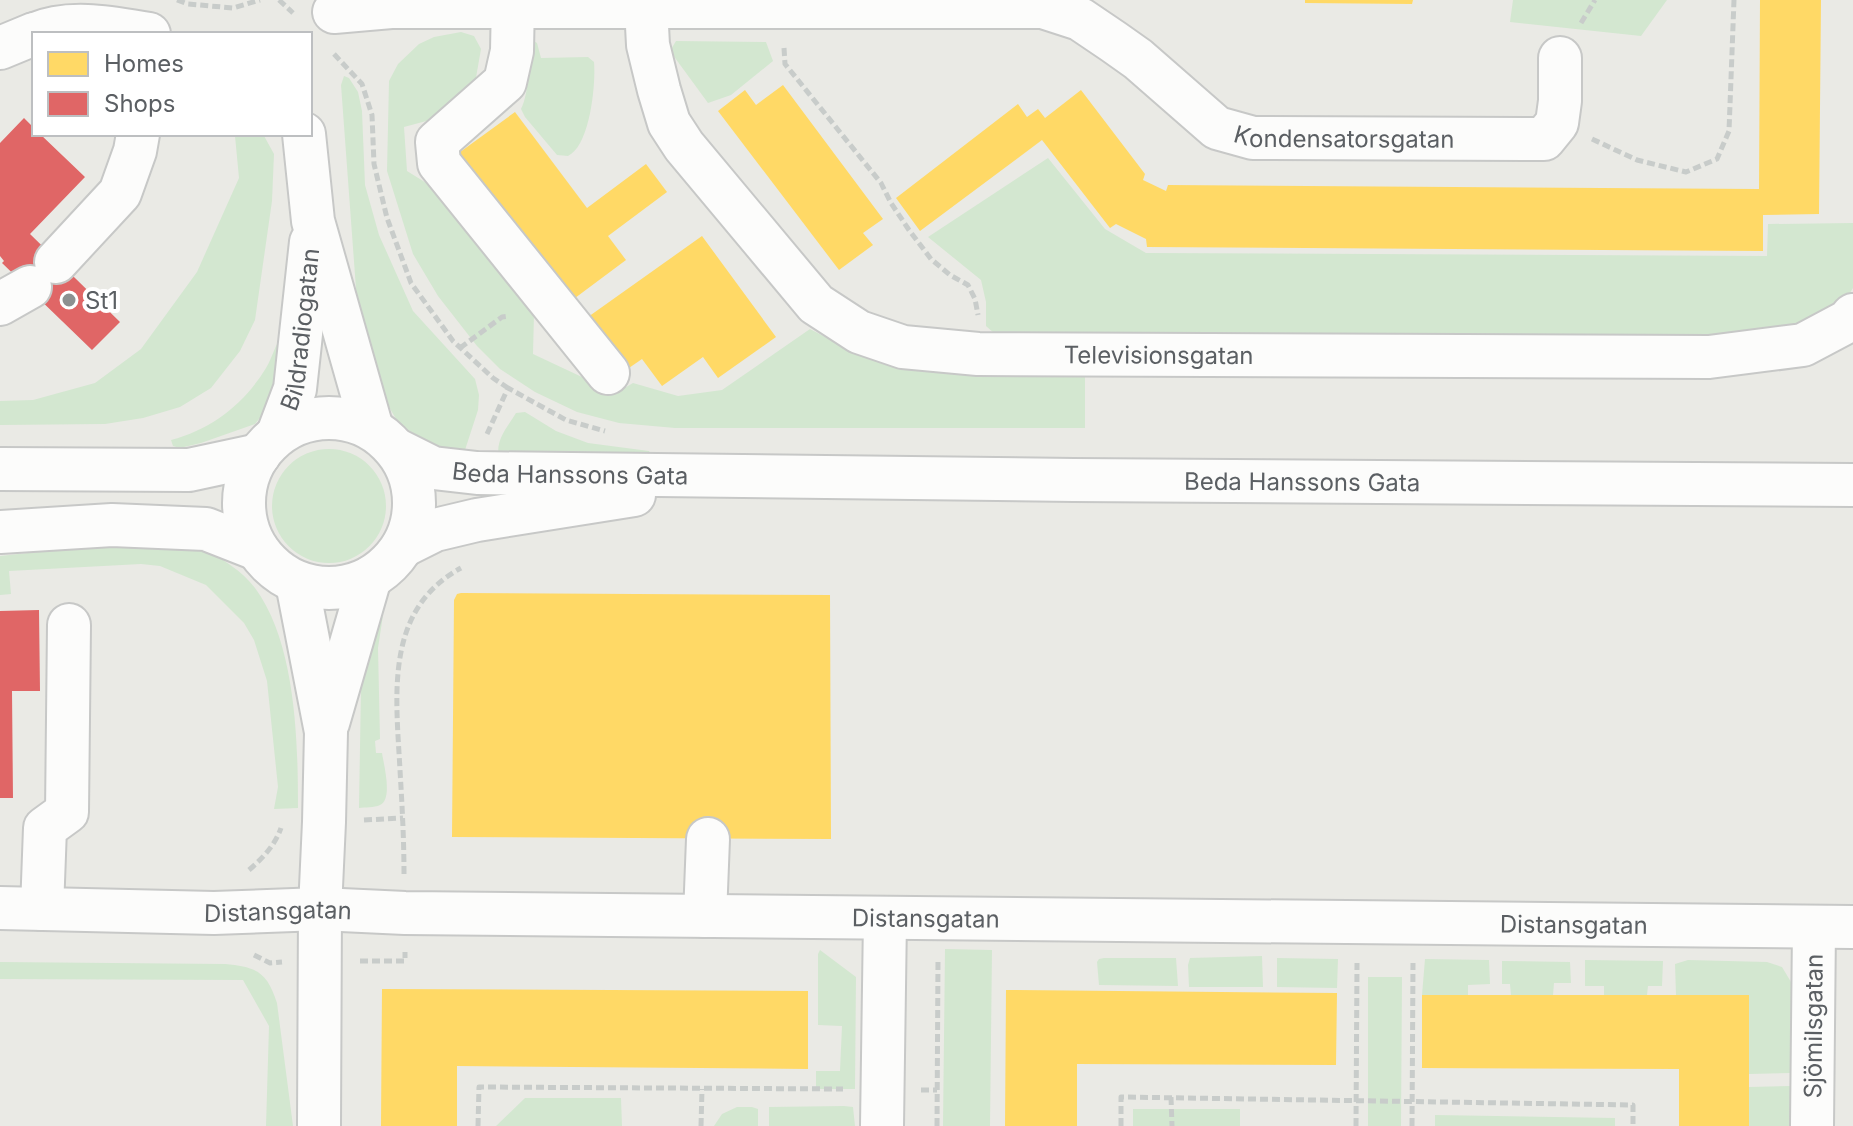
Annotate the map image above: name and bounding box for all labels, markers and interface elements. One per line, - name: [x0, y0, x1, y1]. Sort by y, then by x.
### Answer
- legend: [32, 32, 312, 136]
- text: Homes: [104, 49, 184, 78]
- text: Shops: [104, 89, 175, 118]
- street label: Kondensatorsgatan: [1231, 119, 1454, 153]
- street label: Bildradiogatan: [274, 247, 325, 414]
- place label: St1: [85, 286, 118, 315]
- marker: St1: [60, 291, 78, 309]
- street label: Televisionsgatan: [1064, 340, 1254, 370]
- street label: Beda Hanssons Gata: [451, 456, 689, 490]
- street label: Beda Hanssons Gata: [1184, 466, 1420, 497]
- street label: Distansgatan: [204, 894, 352, 928]
- street label: Distansgatan: [852, 903, 1000, 933]
- street label: Distansgatan: [1500, 909, 1648, 940]
- street label: Sjömilsgatan: [1798, 953, 1828, 1099]

